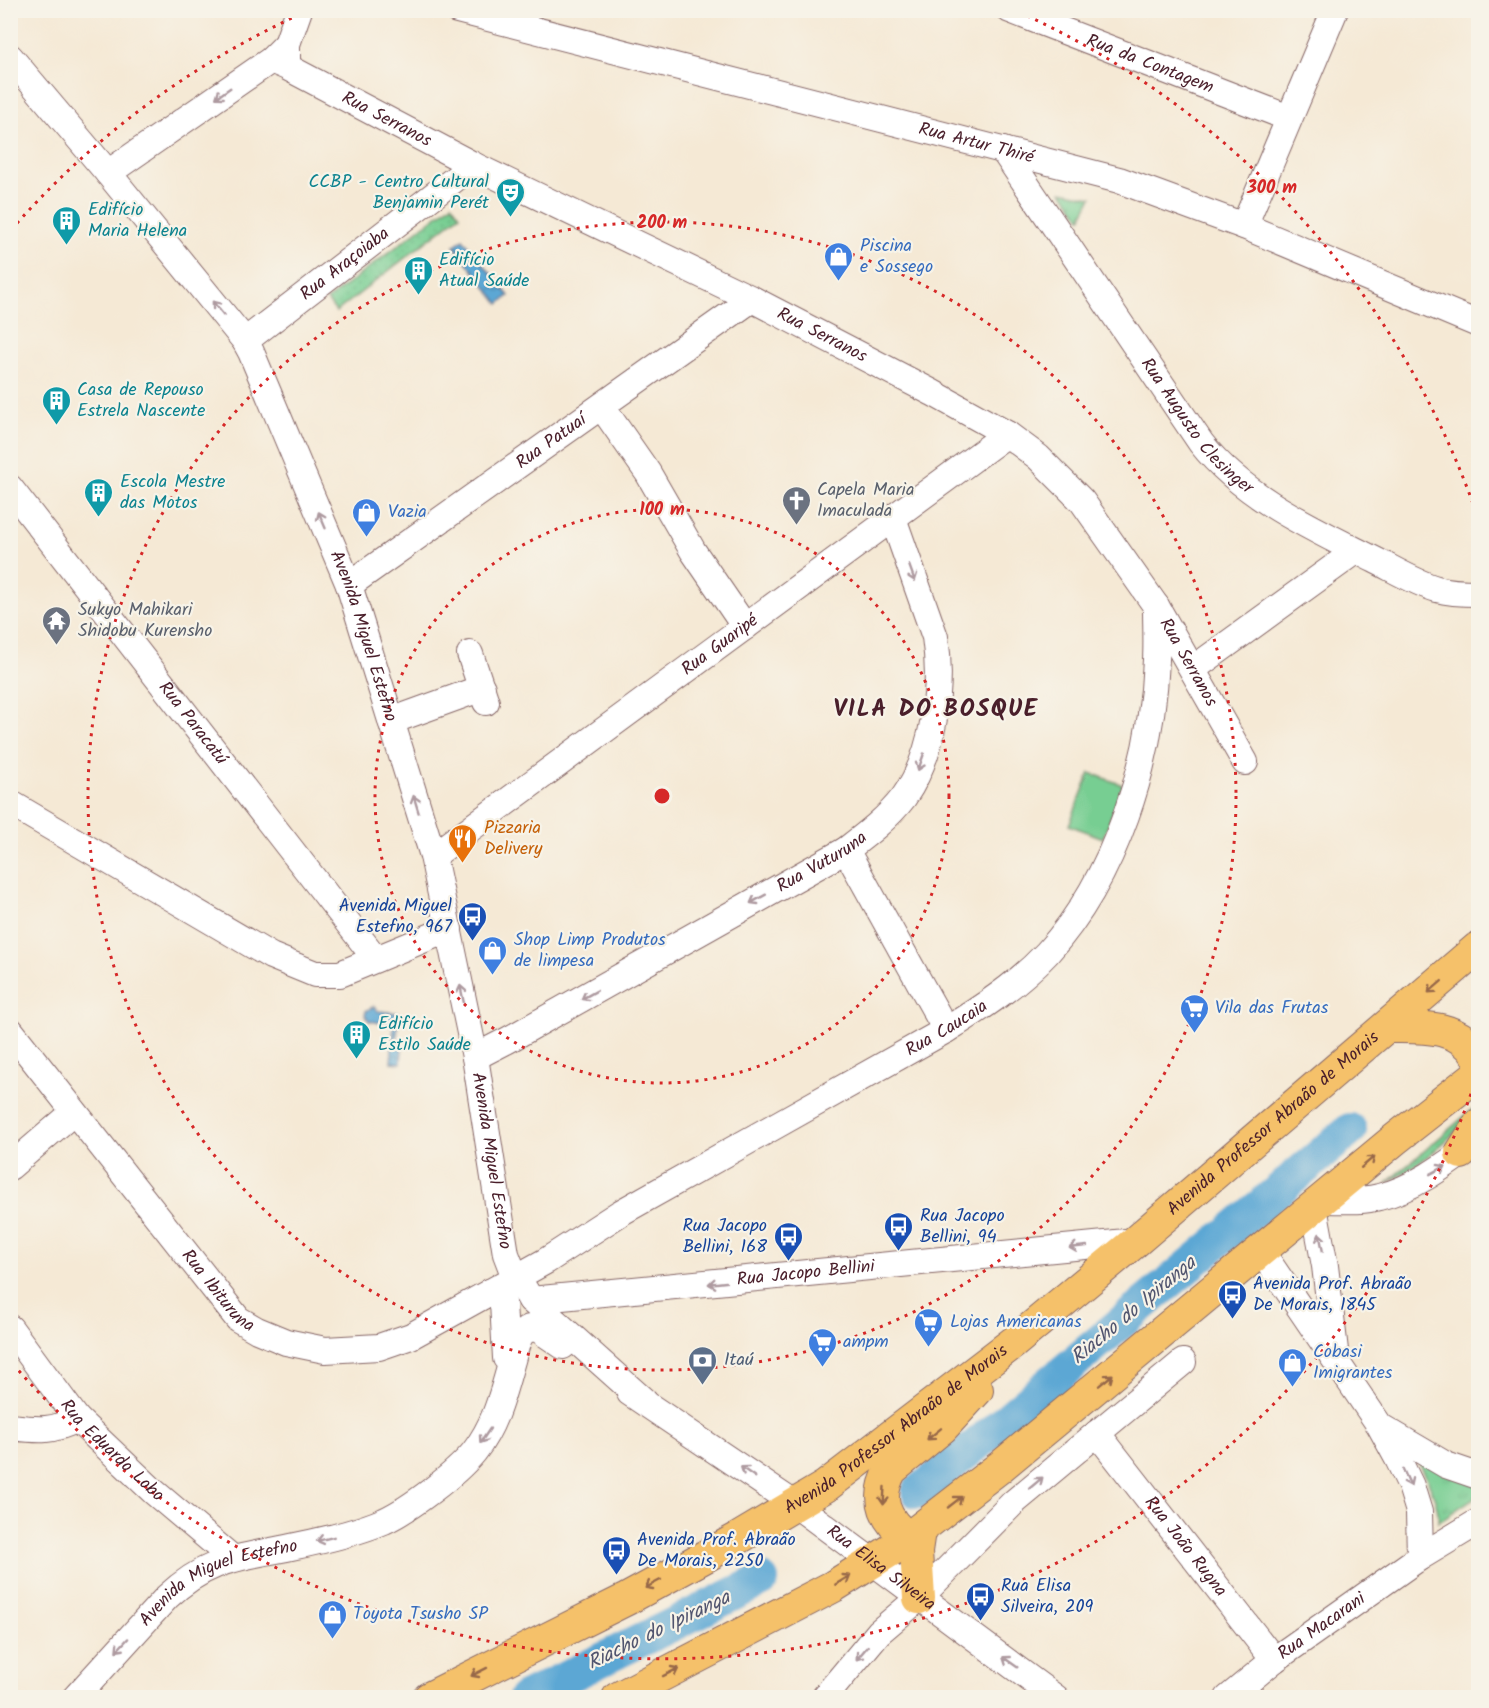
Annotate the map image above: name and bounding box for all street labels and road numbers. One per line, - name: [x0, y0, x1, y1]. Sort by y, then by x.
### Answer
- street label: Rua da Contagem: [1082, 26, 1218, 102]
- street label: Rua Serranos: [336, 84, 437, 155]
- street label: Rua Artur Thiré: [915, 115, 1038, 172]
- street label: Rua Araçoiaba: [293, 220, 396, 308]
- street label: Rua Serranos: [772, 300, 873, 371]
- street label: Rua Augusto Clesinger: [1133, 352, 1260, 503]
- street label: Rua Patuaí: [510, 405, 595, 477]
- street label: Avenida Miguel Estefno: [322, 546, 405, 725]
- street label: Rua Guaripé: [675, 606, 765, 683]
- street label: Rua Serranos: [1151, 613, 1225, 713]
- street label: Rua Paracatú: [151, 675, 235, 772]
- street label: Rua Vuturuna: [771, 824, 874, 901]
- street label: Rua Caucaia: [900, 992, 994, 1065]
- street label: Avenida Professor Abraão de Morais: [1160, 1024, 1386, 1223]
- street label: Avenida Miguel Estefno: [463, 1070, 520, 1251]
- street label: Rua Ibituruna: [174, 1243, 260, 1340]
- street label: Rua Jacopo Bellini: [735, 1252, 877, 1294]
- street label: Avenida Professor Abraão de Morais: [779, 1337, 1015, 1522]
- street label: Rua Eduardo Lobo: [52, 1393, 171, 1509]
- street label: Rua João Rugna: [1137, 1490, 1234, 1603]
- street label: Rua Elisa Silveira: [820, 1518, 942, 1618]
- street label: Avenida Miguel Estefno: [132, 1532, 300, 1633]
- street label: Rua Macarani: [1272, 1585, 1372, 1668]

